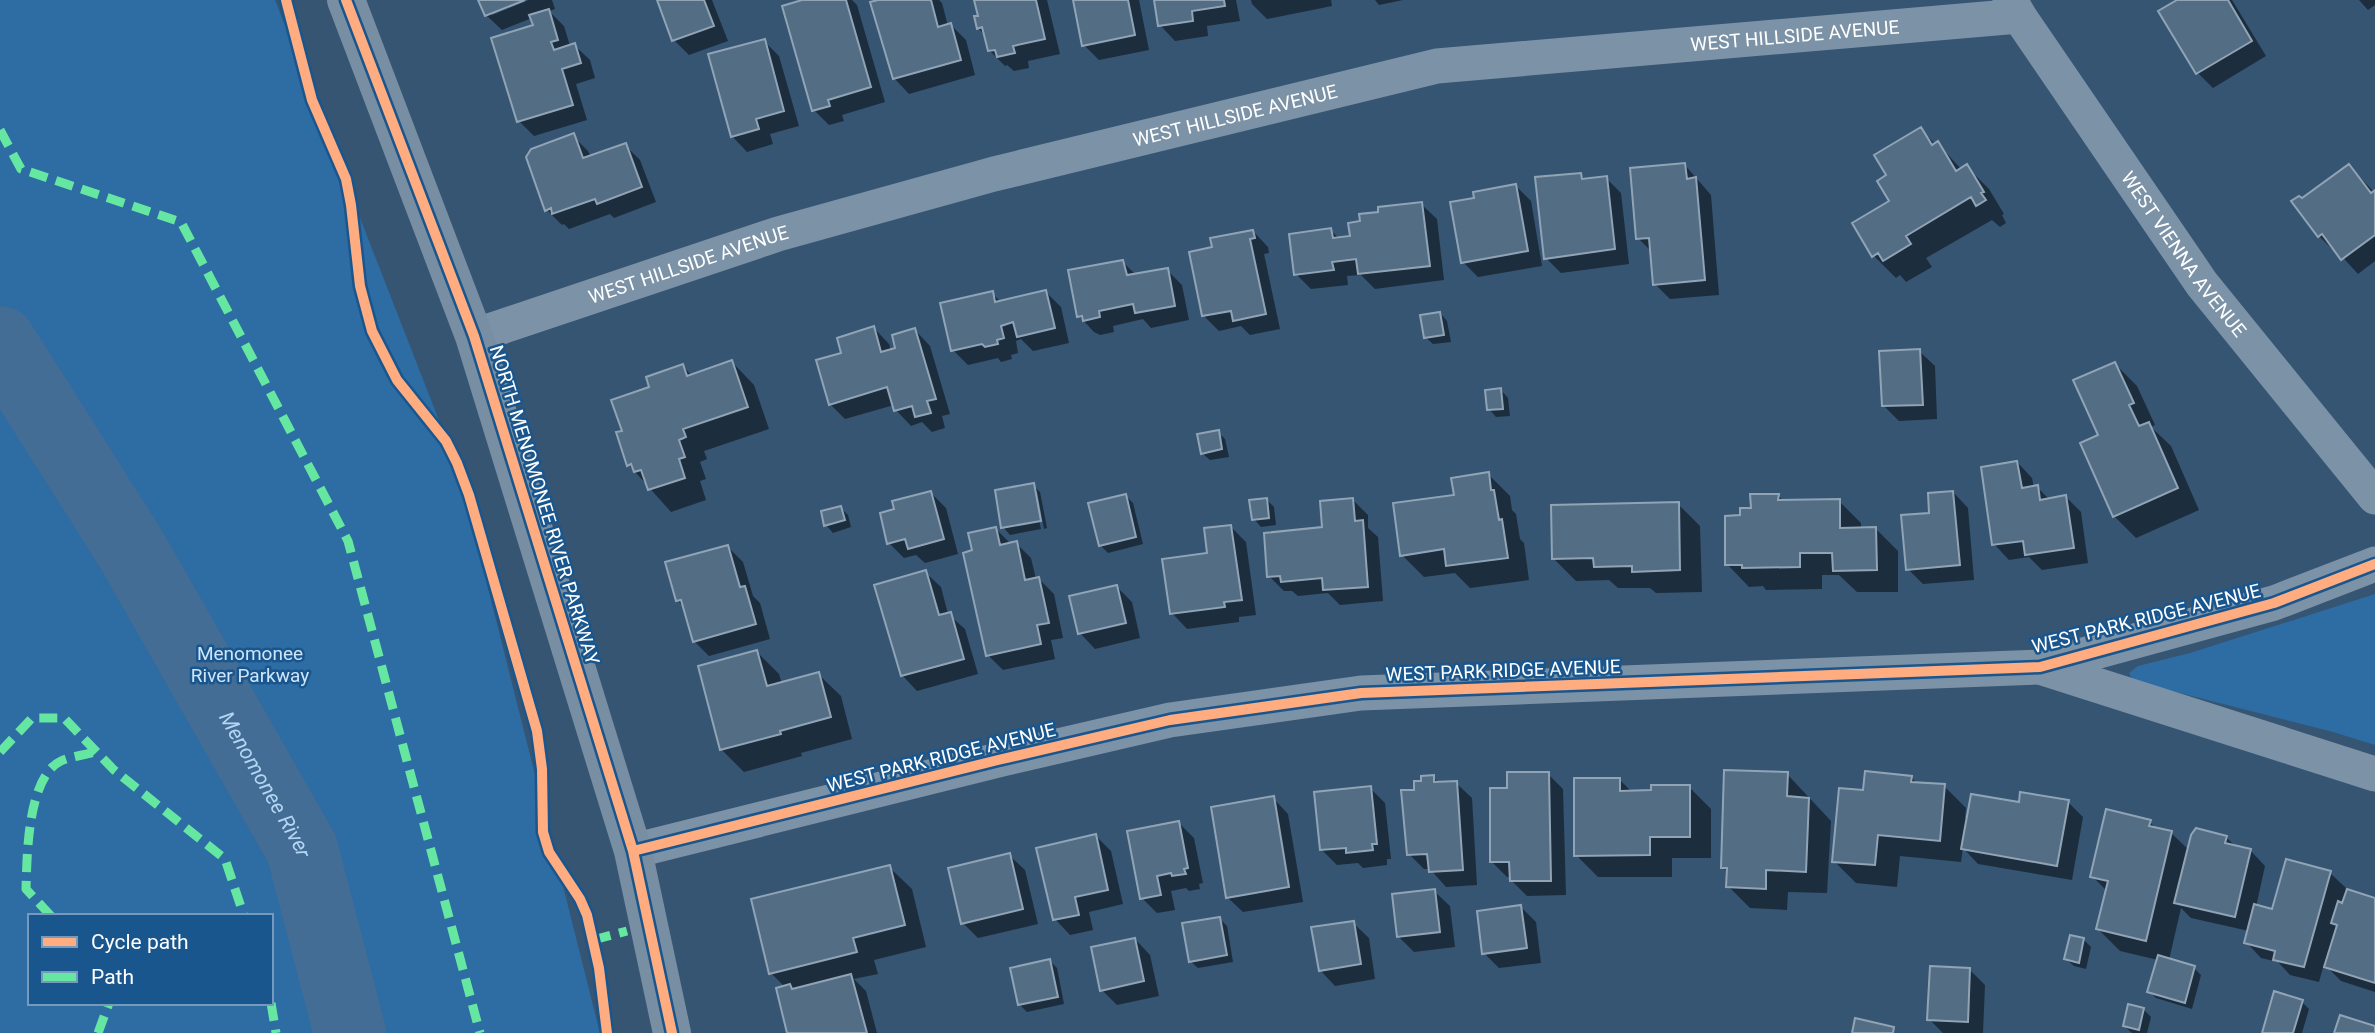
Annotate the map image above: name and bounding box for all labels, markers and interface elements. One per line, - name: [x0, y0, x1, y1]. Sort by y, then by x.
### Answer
- street label: WEST HILLSIDE AVENUE: [1690, 15, 1900, 56]
- street label: WEST HILLSIDE AVENUE: [1131, 80, 1340, 152]
- street label: WEST VIENNA AVENUE: [2116, 167, 2251, 342]
- street label: WEST HILLSIDE AVENUE: [585, 221, 791, 309]
- street label: NORTH MENOMONEE RIVER PARKWAY: [485, 343, 604, 668]
- street label: WEST PARK RIDGE AVENUE: [2029, 579, 2263, 658]
- park label: Menomonee River Parkway: [191, 642, 309, 687]
- street label: WEST PARK RIDGE AVENUE: [1385, 655, 1621, 686]
- water label: Menomonee River: [214, 707, 316, 861]
- street label: WEST PARK RIDGE AVENUE: [824, 718, 1058, 797]
- legend: [28, 914, 273, 1005]
- text: Cycle path: [91, 930, 189, 954]
- text: Path: [91, 965, 134, 989]

